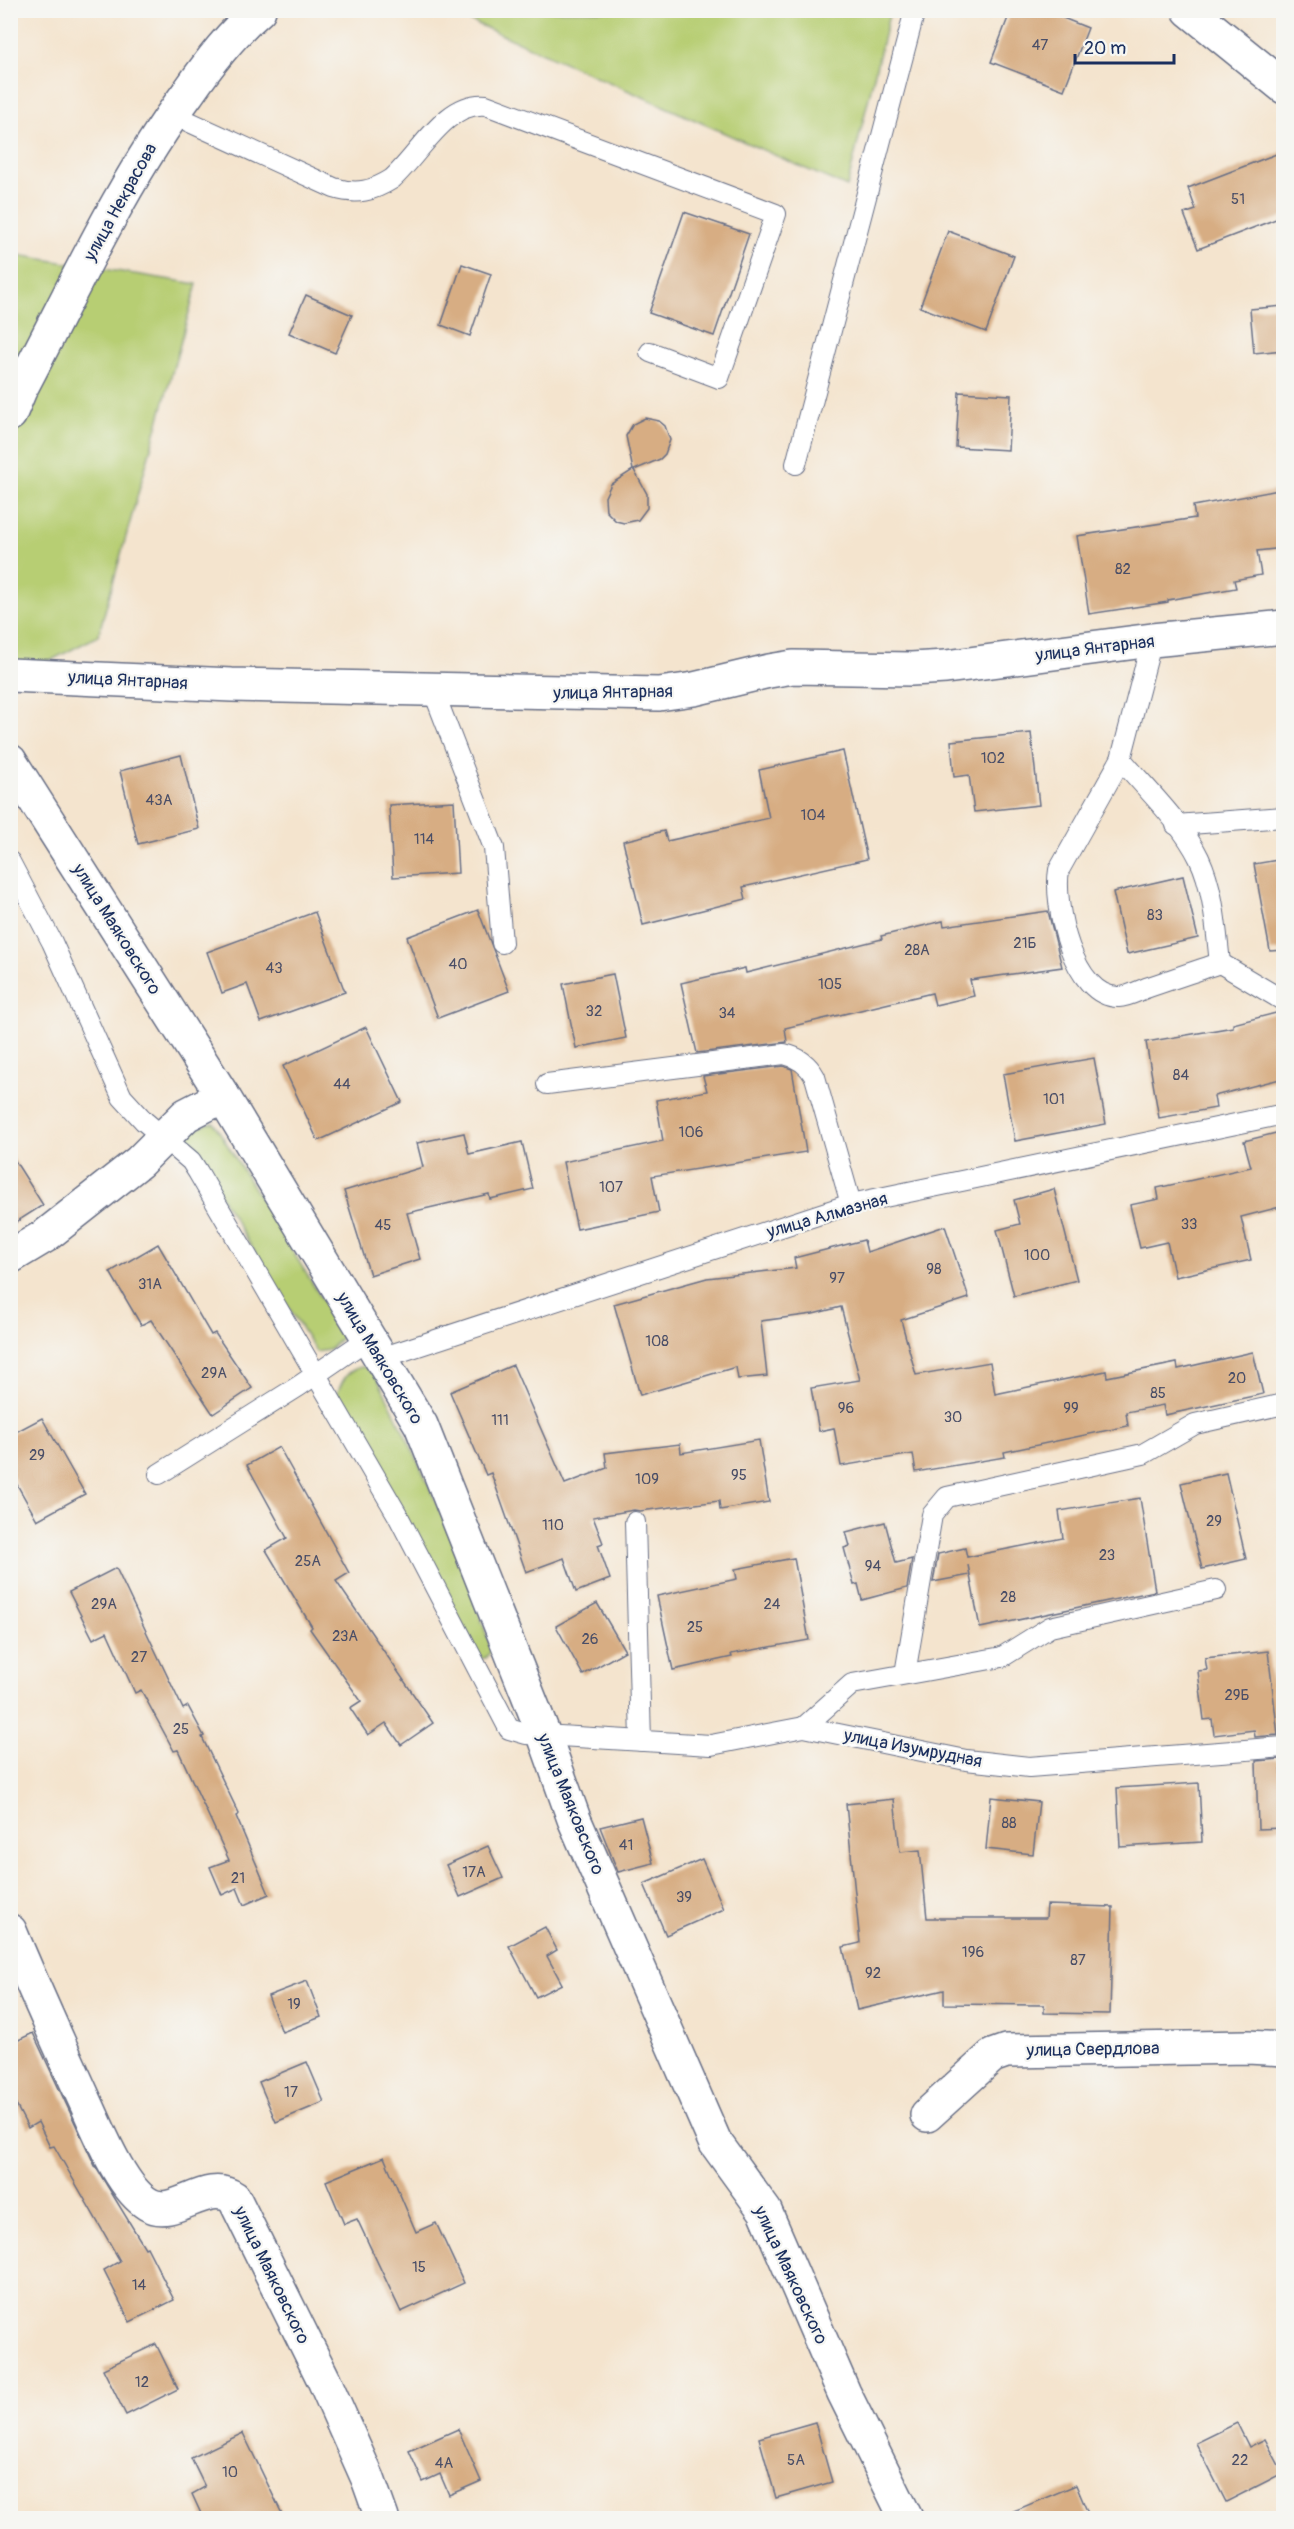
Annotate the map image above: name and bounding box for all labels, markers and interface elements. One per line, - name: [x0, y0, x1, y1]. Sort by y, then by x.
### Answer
- scale bar: [1075, 27, 1174, 65]
- house number: 47: [1032, 36, 1048, 55]
- text: 20 m: [1084, 37, 1126, 60]
- street label: улица Некрасова: [78, 139, 162, 266]
- house number: 51: [1231, 190, 1245, 209]
- house number: 82: [1115, 560, 1131, 579]
- street label: улица Янтарная: [1033, 630, 1156, 667]
- street label: улица Янтарная: [67, 666, 188, 695]
- street label: улица Янтарная: [552, 680, 673, 705]
- house number: 102: [981, 749, 1005, 768]
- house number: 43А: [146, 791, 173, 810]
- house number: 104: [801, 806, 826, 825]
- house number: 114: [414, 830, 435, 849]
- street label: улица Маяковского: [66, 859, 166, 999]
- house number: 83: [1147, 906, 1163, 925]
- house number: 21Б: [1013, 934, 1037, 953]
- house number: 28А: [904, 941, 930, 960]
- house number: 40: [449, 955, 467, 974]
- house number: 43: [265, 959, 283, 978]
- house number: 105: [818, 975, 842, 994]
- house number: 32: [586, 1002, 602, 1021]
- house number: 34: [718, 1004, 736, 1023]
- house number: 84: [1173, 1066, 1189, 1085]
- house number: 44: [333, 1075, 351, 1094]
- house number: 101: [1043, 1090, 1065, 1109]
- house number: 106: [679, 1123, 703, 1142]
- house number: 107: [599, 1178, 623, 1197]
- street label: улица Алмазная: [763, 1187, 890, 1244]
- house number: 33: [1181, 1215, 1197, 1234]
- house number: 45: [375, 1216, 391, 1235]
- house number: 100: [1024, 1246, 1050, 1265]
- house number: 98: [926, 1260, 942, 1279]
- house number: 97: [829, 1269, 845, 1288]
- house number: 31А: [138, 1275, 162, 1294]
- street label: улица Маяковского: [331, 1287, 428, 1429]
- house number: 108: [645, 1332, 669, 1351]
- house number: 29А: [201, 1364, 227, 1383]
- house number: 20: [1228, 1369, 1246, 1388]
- house number: 85: [1150, 1384, 1166, 1403]
- house number: 96: [838, 1399, 854, 1418]
- house number: 99: [1063, 1399, 1079, 1418]
- house number: 30: [944, 1408, 962, 1427]
- house number: 111: [491, 1411, 509, 1430]
- house number: 29: [29, 1446, 45, 1465]
- house number: 95: [731, 1466, 747, 1485]
- house number: 109: [635, 1470, 659, 1489]
- house number: 29: [1206, 1512, 1222, 1531]
- house number: 110: [542, 1516, 564, 1535]
- house number: 23: [1099, 1546, 1115, 1565]
- house number: 25А: [295, 1552, 321, 1571]
- house number: 94: [865, 1557, 882, 1576]
- house number: 28: [1000, 1588, 1016, 1607]
- house number: 29А: [91, 1595, 117, 1614]
- house number: 24: [763, 1595, 781, 1614]
- house number: 25: [687, 1618, 703, 1637]
- house number: 23А: [332, 1627, 358, 1646]
- house number: 26: [581, 1630, 599, 1649]
- house number: 27: [131, 1648, 147, 1667]
- house number: 29Б: [1224, 1686, 1250, 1705]
- house number: 25: [173, 1720, 189, 1739]
- street label: улица Изумрудная: [841, 1724, 984, 1773]
- street label: улица Маяковского: [531, 1729, 609, 1878]
- house number: 88: [1001, 1814, 1017, 1833]
- house number: 41: [619, 1836, 633, 1855]
- house number: 17А: [462, 1863, 486, 1882]
- house number: 21: [231, 1869, 245, 1888]
- house number: 39: [676, 1888, 692, 1907]
- house number: 196: [962, 1943, 984, 1962]
- house number: 87: [1070, 1951, 1086, 1970]
- house number: 92: [865, 1964, 881, 1983]
- house number: 19: [287, 1995, 301, 2014]
- street label: улица Свердлова: [1025, 2037, 1160, 2062]
- house number: 17: [284, 2083, 298, 2102]
- street label: улица Маяковского: [748, 2201, 833, 2348]
- street label: улица Маяковского: [228, 2202, 315, 2348]
- house number: 15: [412, 2258, 426, 2277]
- house number: 14: [132, 2276, 147, 2295]
- house number: 12: [135, 2373, 149, 2392]
- house number: 5А: [787, 2451, 805, 2470]
- house number: 22: [1232, 2451, 1248, 2470]
- house number: 4А: [435, 2454, 453, 2473]
- house number: 10: [222, 2463, 238, 2482]

